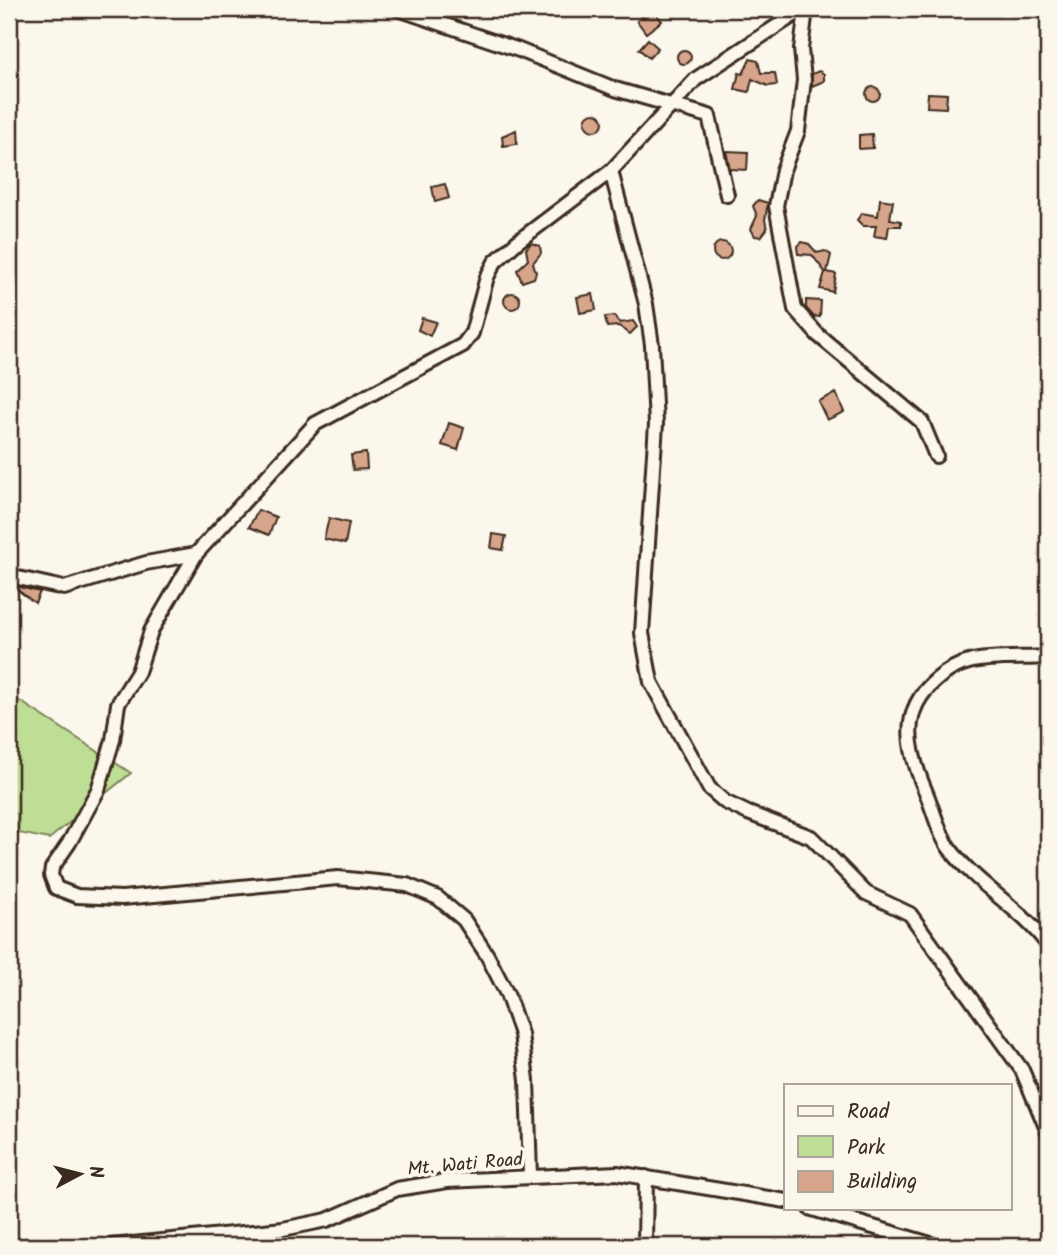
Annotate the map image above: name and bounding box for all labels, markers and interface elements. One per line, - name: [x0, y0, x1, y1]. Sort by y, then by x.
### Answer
- legend: [784, 1084, 1012, 1210]
- text: Road: [847, 1096, 890, 1129]
- text: Park: [847, 1132, 885, 1165]
- north arrow: [46, 1140, 116, 1210]
- street label: Mt. Wati Road: [406, 1145, 525, 1185]
- text: N: [79, 1164, 111, 1180]
- text: Building: [847, 1166, 917, 1199]

